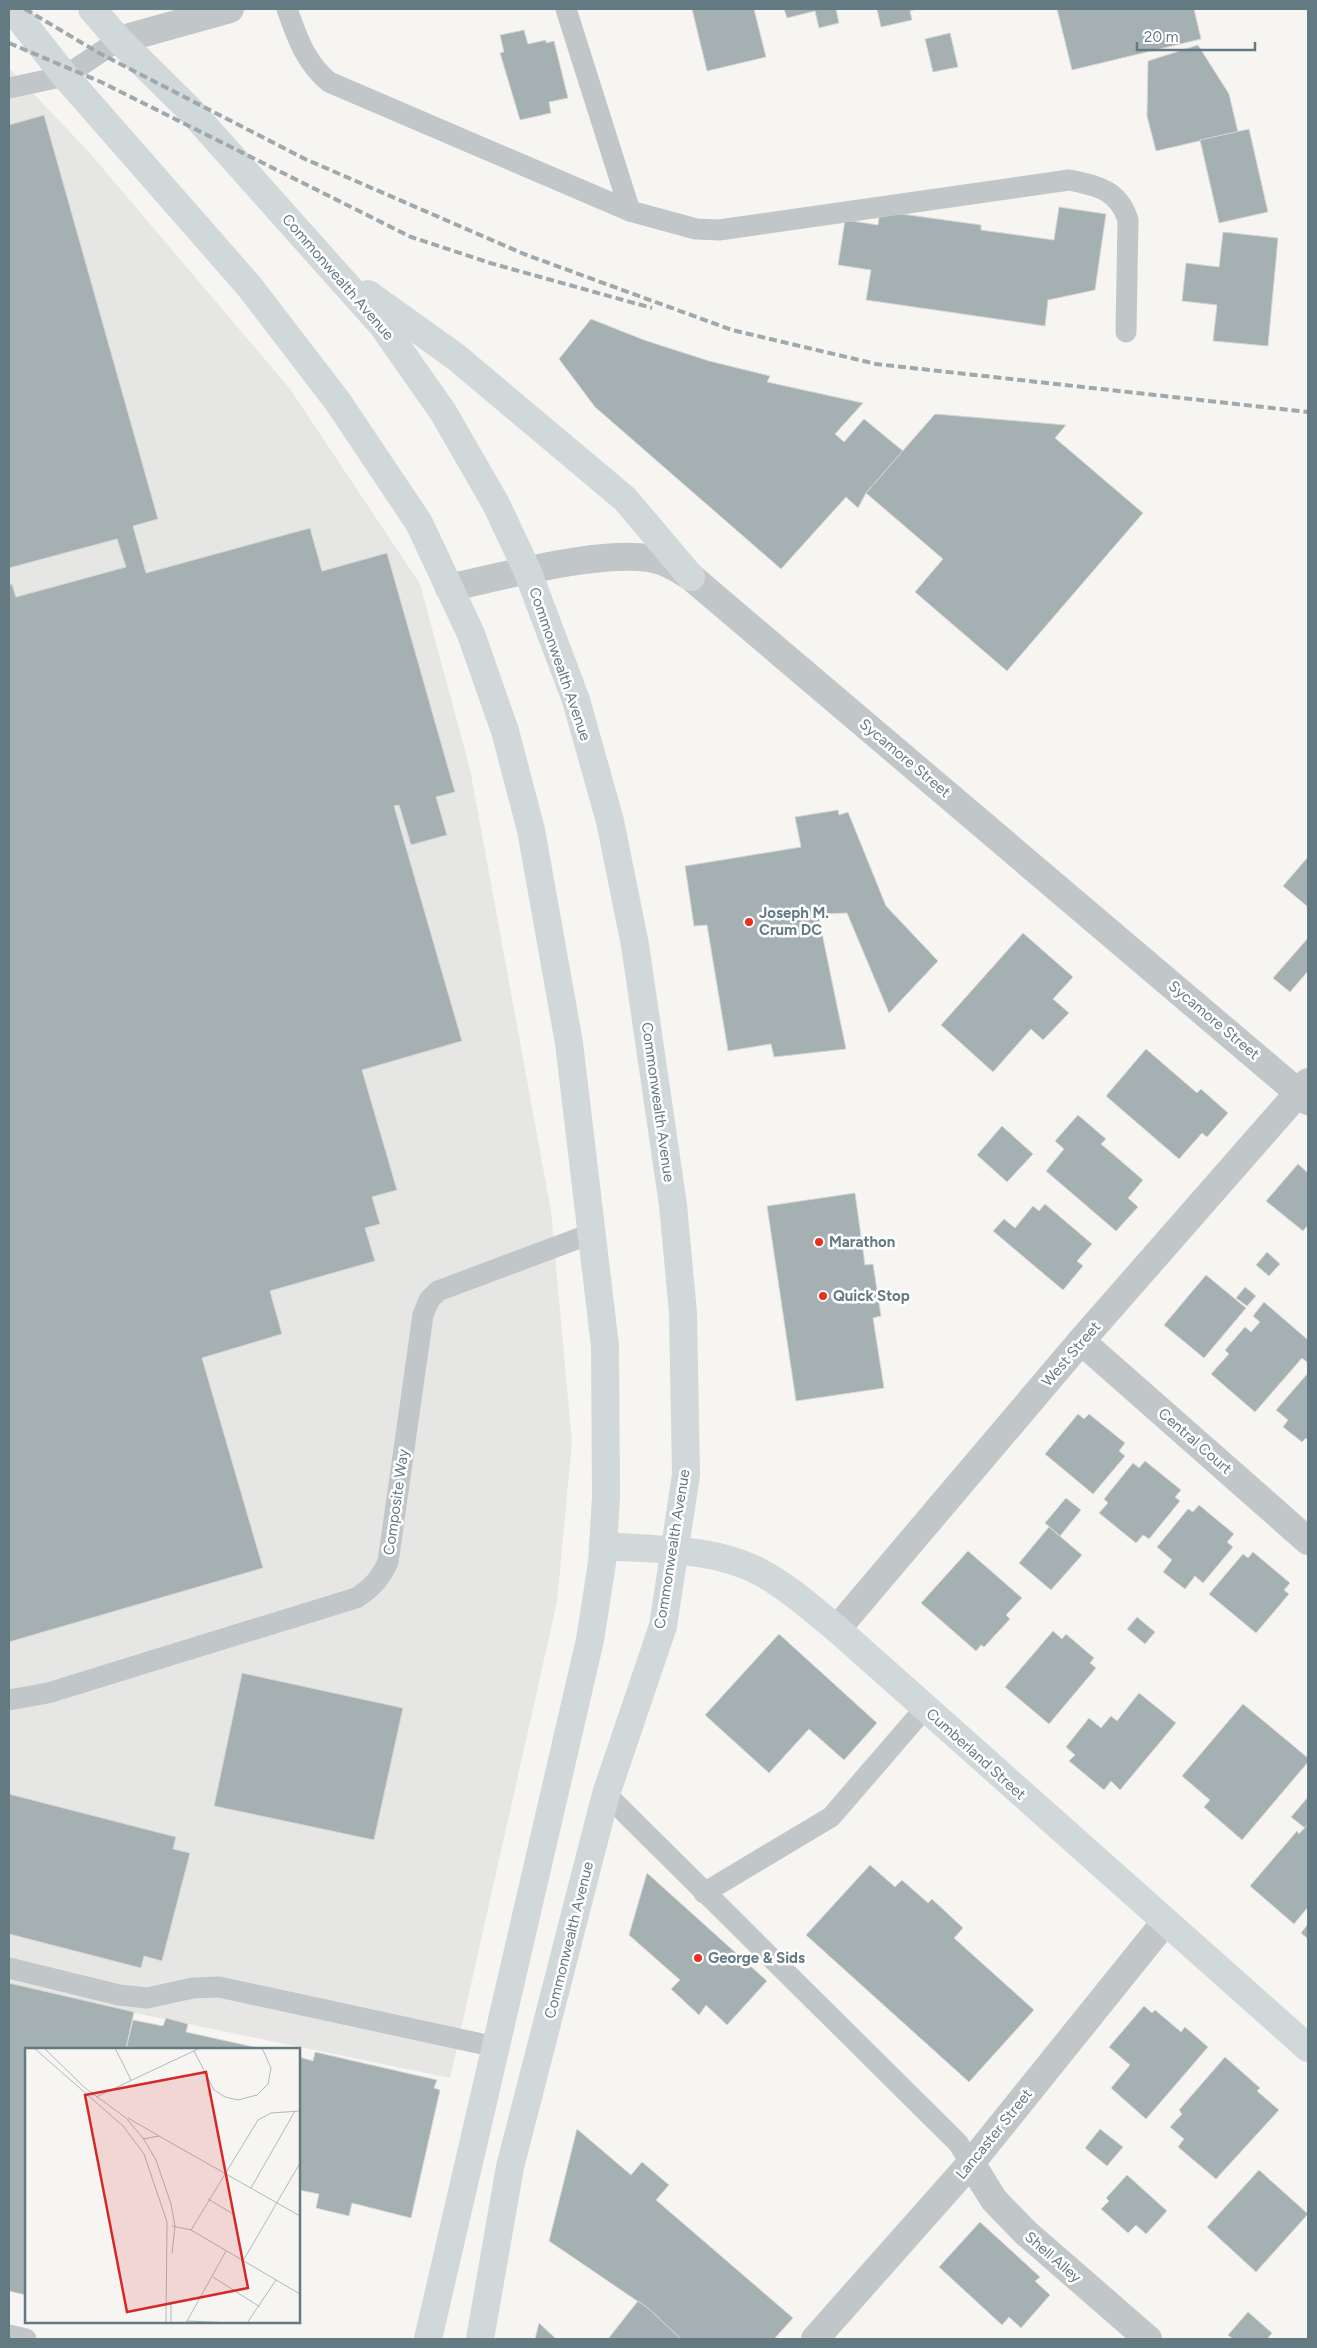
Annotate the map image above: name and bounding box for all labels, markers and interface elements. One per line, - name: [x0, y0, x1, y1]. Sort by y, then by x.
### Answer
- scale bar: [1137, 20, 1254, 52]
- text: 20 m: [1144, 28, 1178, 46]
- street label: Commonwealth Avenue: [278, 210, 398, 344]
- street label: Commonwealth Avenue: [525, 585, 595, 743]
- street label: Sycamore Street: [856, 715, 954, 801]
- place label: Joseph M. Crum DC: [759, 904, 829, 939]
- marker: Joseph M. Crum DC: [743, 916, 755, 928]
- street label: Sycamore Street: [1165, 977, 1263, 1063]
- street label: Commonwealth Avenue: [638, 1021, 678, 1183]
- place label: Marathon: [829, 1233, 895, 1251]
- marker: Marathon: [813, 1236, 825, 1248]
- place label: Quick Stop: [833, 1287, 910, 1305]
- marker: Quick Stop: [817, 1290, 829, 1302]
- street label: West Street: [1038, 1318, 1104, 1390]
- street label: Central Court: [1155, 1404, 1236, 1478]
- street label: Composite Way: [380, 1448, 412, 1556]
- street label: Commonwealth Avenue: [651, 1468, 693, 1630]
- street label: Cumberland Street: [922, 1705, 1030, 1804]
- street label: Commonwealth Avenue: [541, 1860, 597, 2020]
- place label: George & Sids: [708, 1949, 805, 1967]
- marker: George & Sids: [692, 1952, 704, 1964]
- inset map: [25, 2048, 300, 2323]
- street label: Lancaster Street: [952, 2085, 1036, 2183]
- street label: Shell Alley: [1021, 2228, 1085, 2286]

